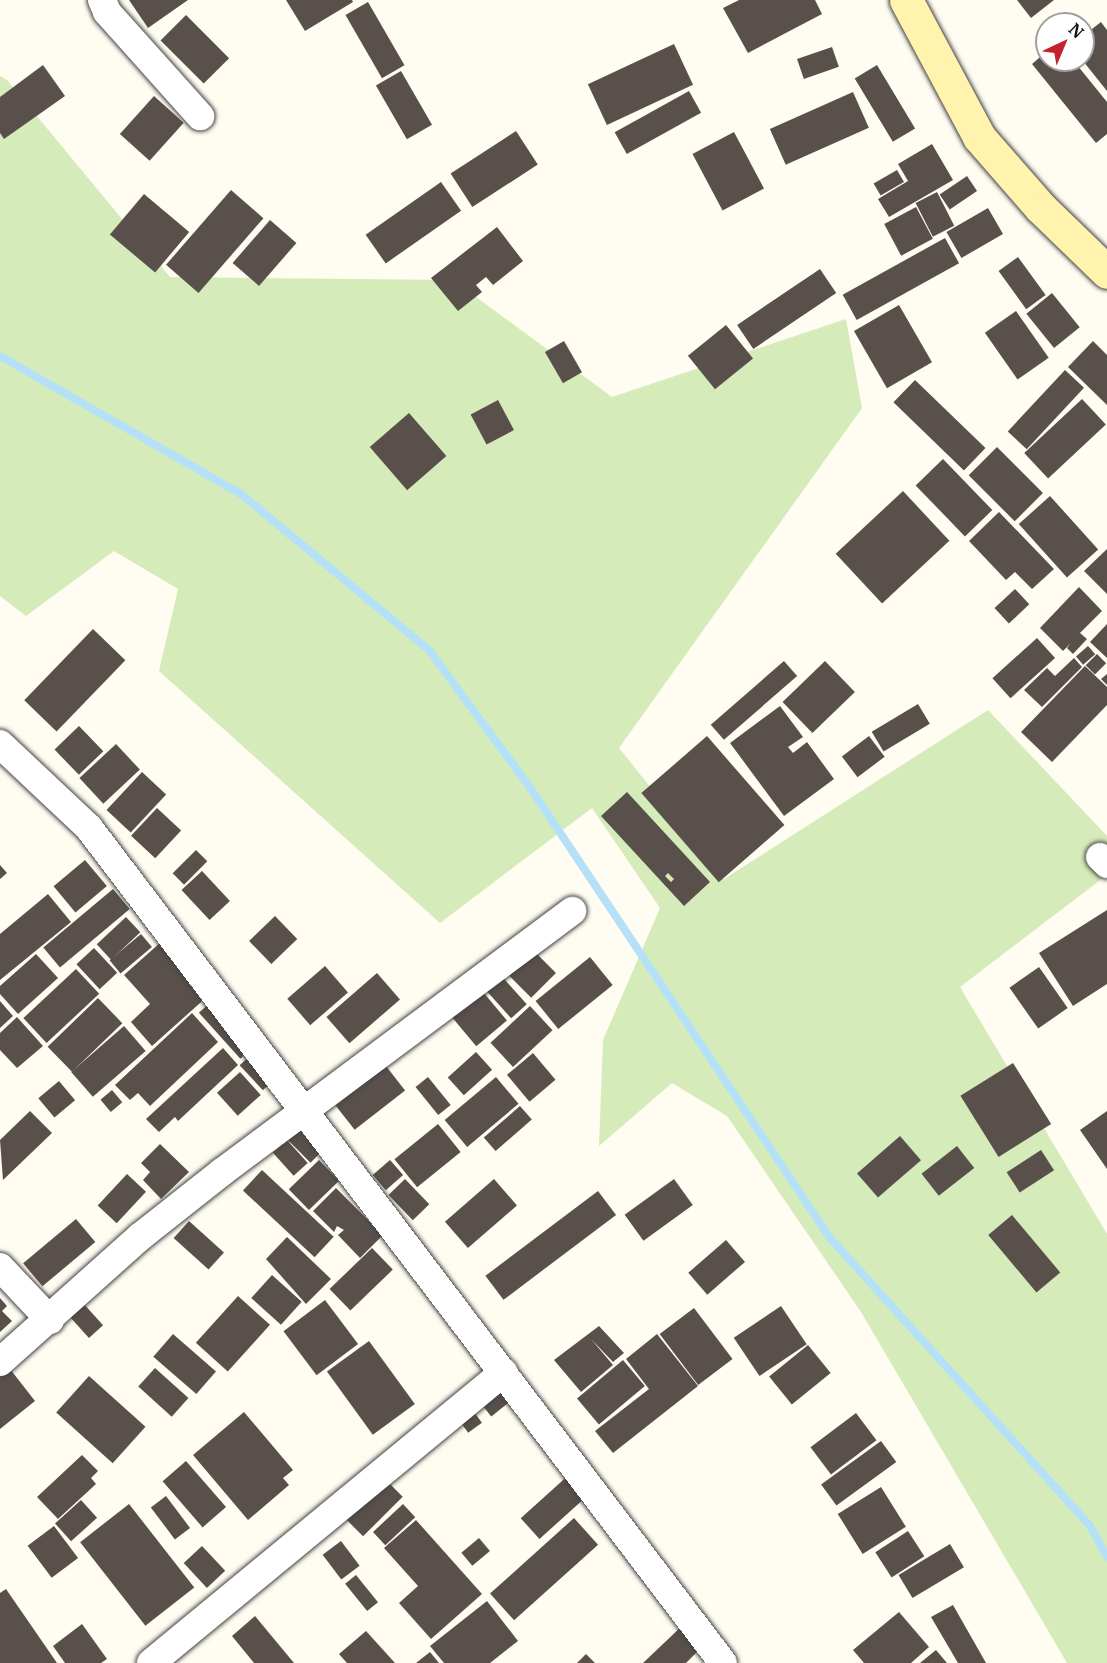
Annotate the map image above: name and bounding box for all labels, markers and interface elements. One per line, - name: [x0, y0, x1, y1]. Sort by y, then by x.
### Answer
- north arrow: [1035, 12, 1095, 72]
- text: N: [1065, 19, 1088, 42]

